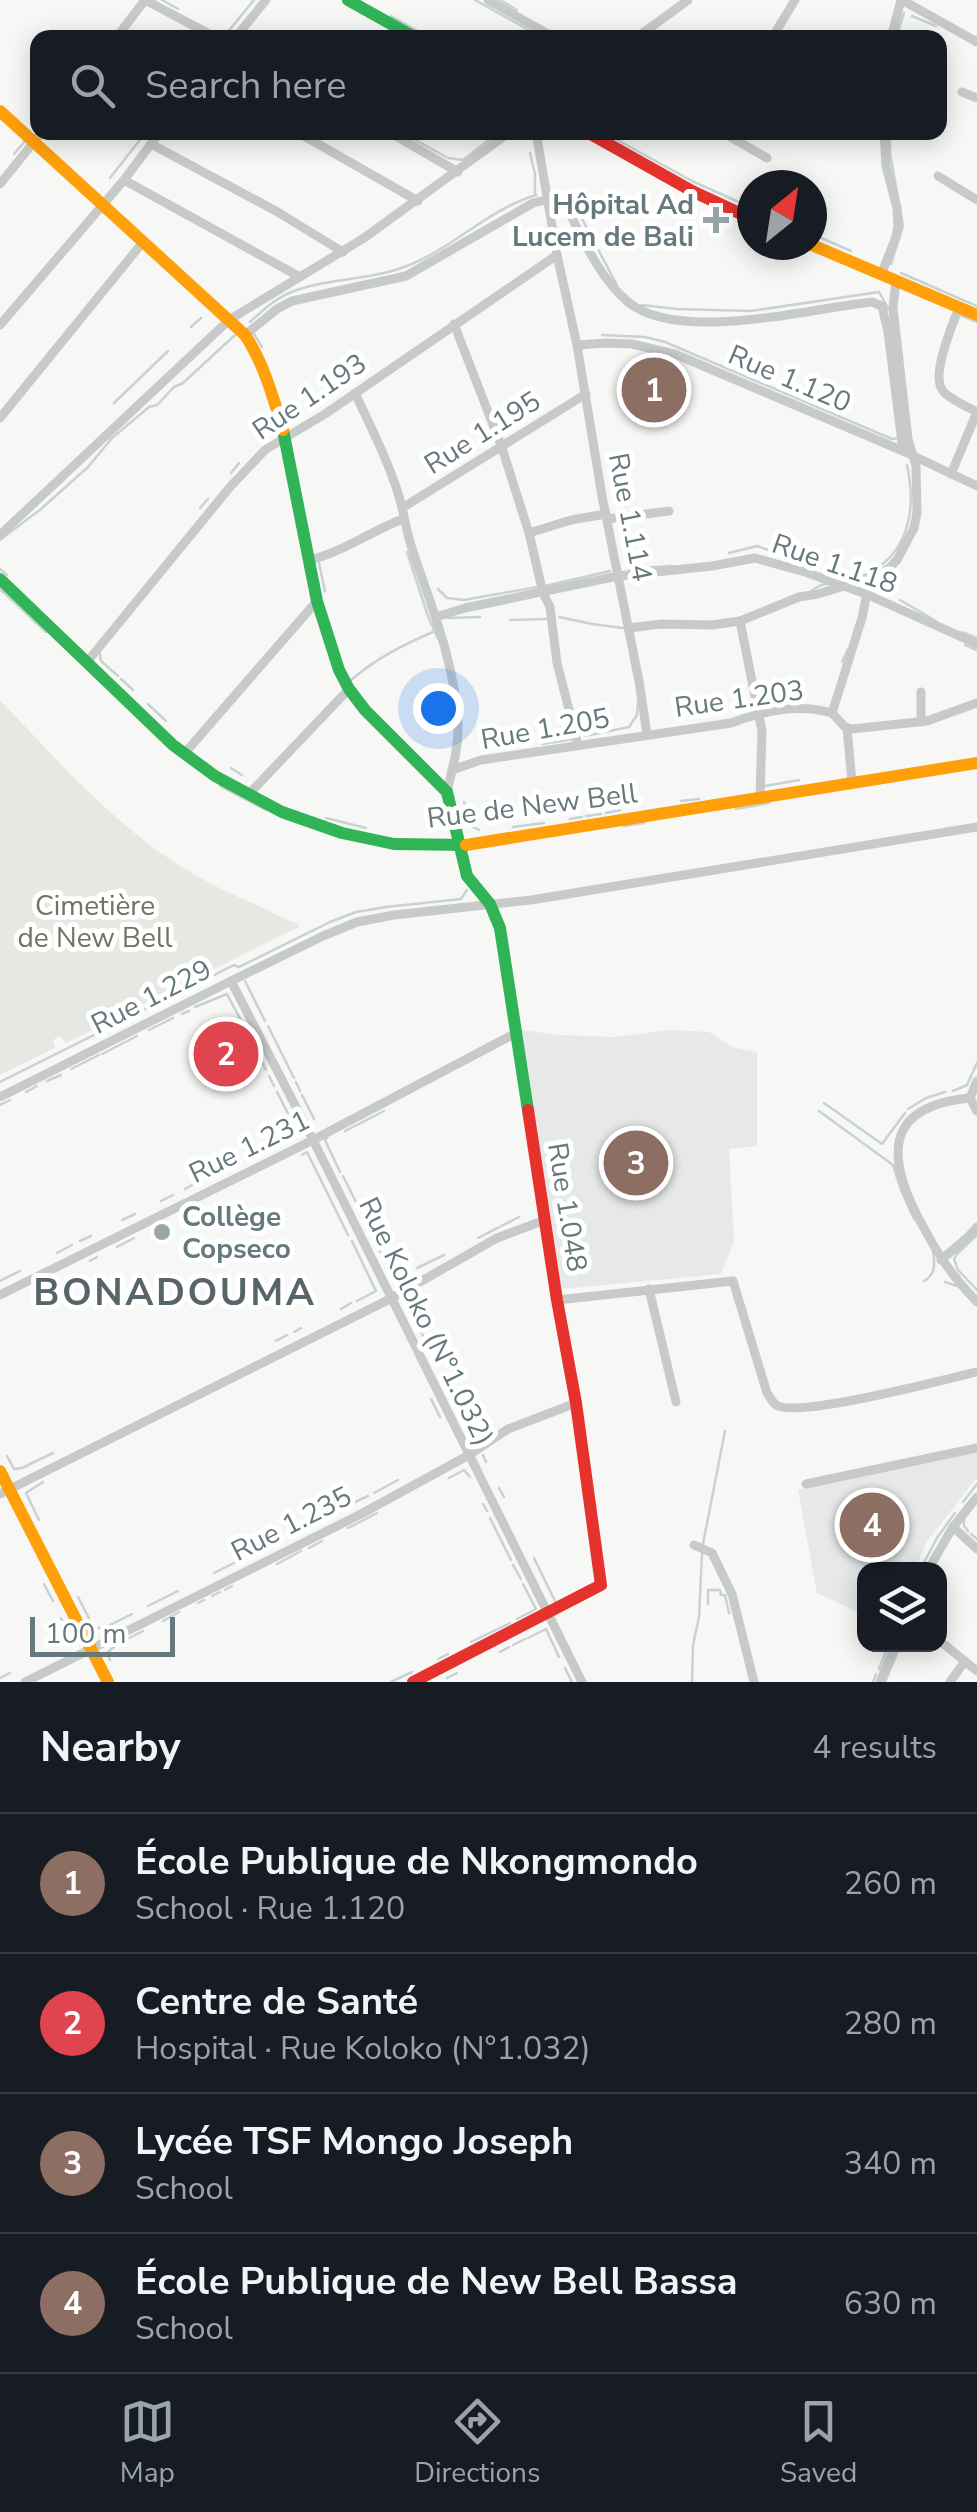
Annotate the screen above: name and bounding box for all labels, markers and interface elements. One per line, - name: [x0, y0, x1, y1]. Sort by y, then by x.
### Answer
- search box: [30, 30, 947, 140]
- icon: search: [65, 58, 120, 113]
- text: Search here: [145, 60, 346, 111]
- north arrow: [737, 170, 827, 260]
- place label: Hôpital Ad Lucem de Bali: [512, 186, 694, 256]
- marker: Hôpital Ad Lucem de Bali: [703, 207, 729, 233]
- street label: Rue 1.120: [722, 336, 857, 422]
- street label: Rue 1.193: [245, 345, 374, 449]
- pin: 1: [622, 352, 686, 428]
- street label: Rue 1.195: [417, 382, 548, 483]
- street label: Rue 1.114: [599, 450, 661, 585]
- street label: Rue 1.118: [767, 525, 902, 603]
- street label: Rue 1.203: [672, 671, 806, 727]
- your location: [413, 683, 464, 734]
- street label: Rue 1.205: [478, 699, 613, 759]
- street label: Rue de New Bell: [425, 774, 640, 838]
- park label: Cimetière de New Bell: [18, 887, 173, 957]
- street label: Rue 1.229: [85, 950, 218, 1043]
- pin: 2: [194, 1016, 258, 1092]
- street label: Rue 1.231: [183, 1101, 316, 1192]
- pin: 3: [604, 1126, 668, 1200]
- street label: Rue 1.048: [538, 1140, 596, 1274]
- street label: Rue Koloko (N°1.032): [349, 1191, 503, 1452]
- place label: Collège Copseco: [182, 1198, 291, 1268]
- marker: Collège Copseco: [151, 1221, 173, 1243]
- district label: BONADOUMA: [33, 1267, 317, 1318]
- street label: Rue 1.235: [225, 1477, 358, 1570]
- pin: 4: [840, 1488, 904, 1562]
- map controls: [857, 1562, 947, 1652]
- button: layers: [857, 1562, 947, 1652]
- scale bar: [30, 1612, 175, 1656]
- text: 100 m: [45, 1615, 127, 1653]
- text: Nearby: [40, 1719, 181, 1776]
- text: 4 results: [812, 1726, 937, 1769]
- text: École Publique de Nkongmondo: [135, 1836, 698, 1887]
- text: 1: [63, 1862, 82, 1905]
- text: 260 m: [844, 1862, 937, 1905]
- text: School · Rue 1.120: [135, 1887, 405, 1930]
- text: Centre de Santé: [135, 1976, 418, 2027]
- text: 2: [63, 2002, 82, 2045]
- text: 280 m: [844, 2002, 937, 2045]
- text: Hospital · Rue Koloko (N°1.032): [135, 2027, 591, 2070]
- text: Lycée TSF Mongo Joseph: [135, 2116, 573, 2167]
- text: 3: [63, 2142, 82, 2185]
- text: 340 m: [844, 2142, 937, 2185]
- text: School: [135, 2167, 233, 2210]
- text: École Publique de New Bell Bassa: [135, 2256, 738, 2307]
- text: 4: [63, 2282, 82, 2325]
- text: 630 m: [844, 2282, 937, 2325]
- text: School: [135, 2307, 233, 2350]
- tab: Map: [120, 2394, 175, 2492]
- tab: Directions: [414, 2394, 540, 2492]
- tab: Saved: [780, 2394, 857, 2492]

